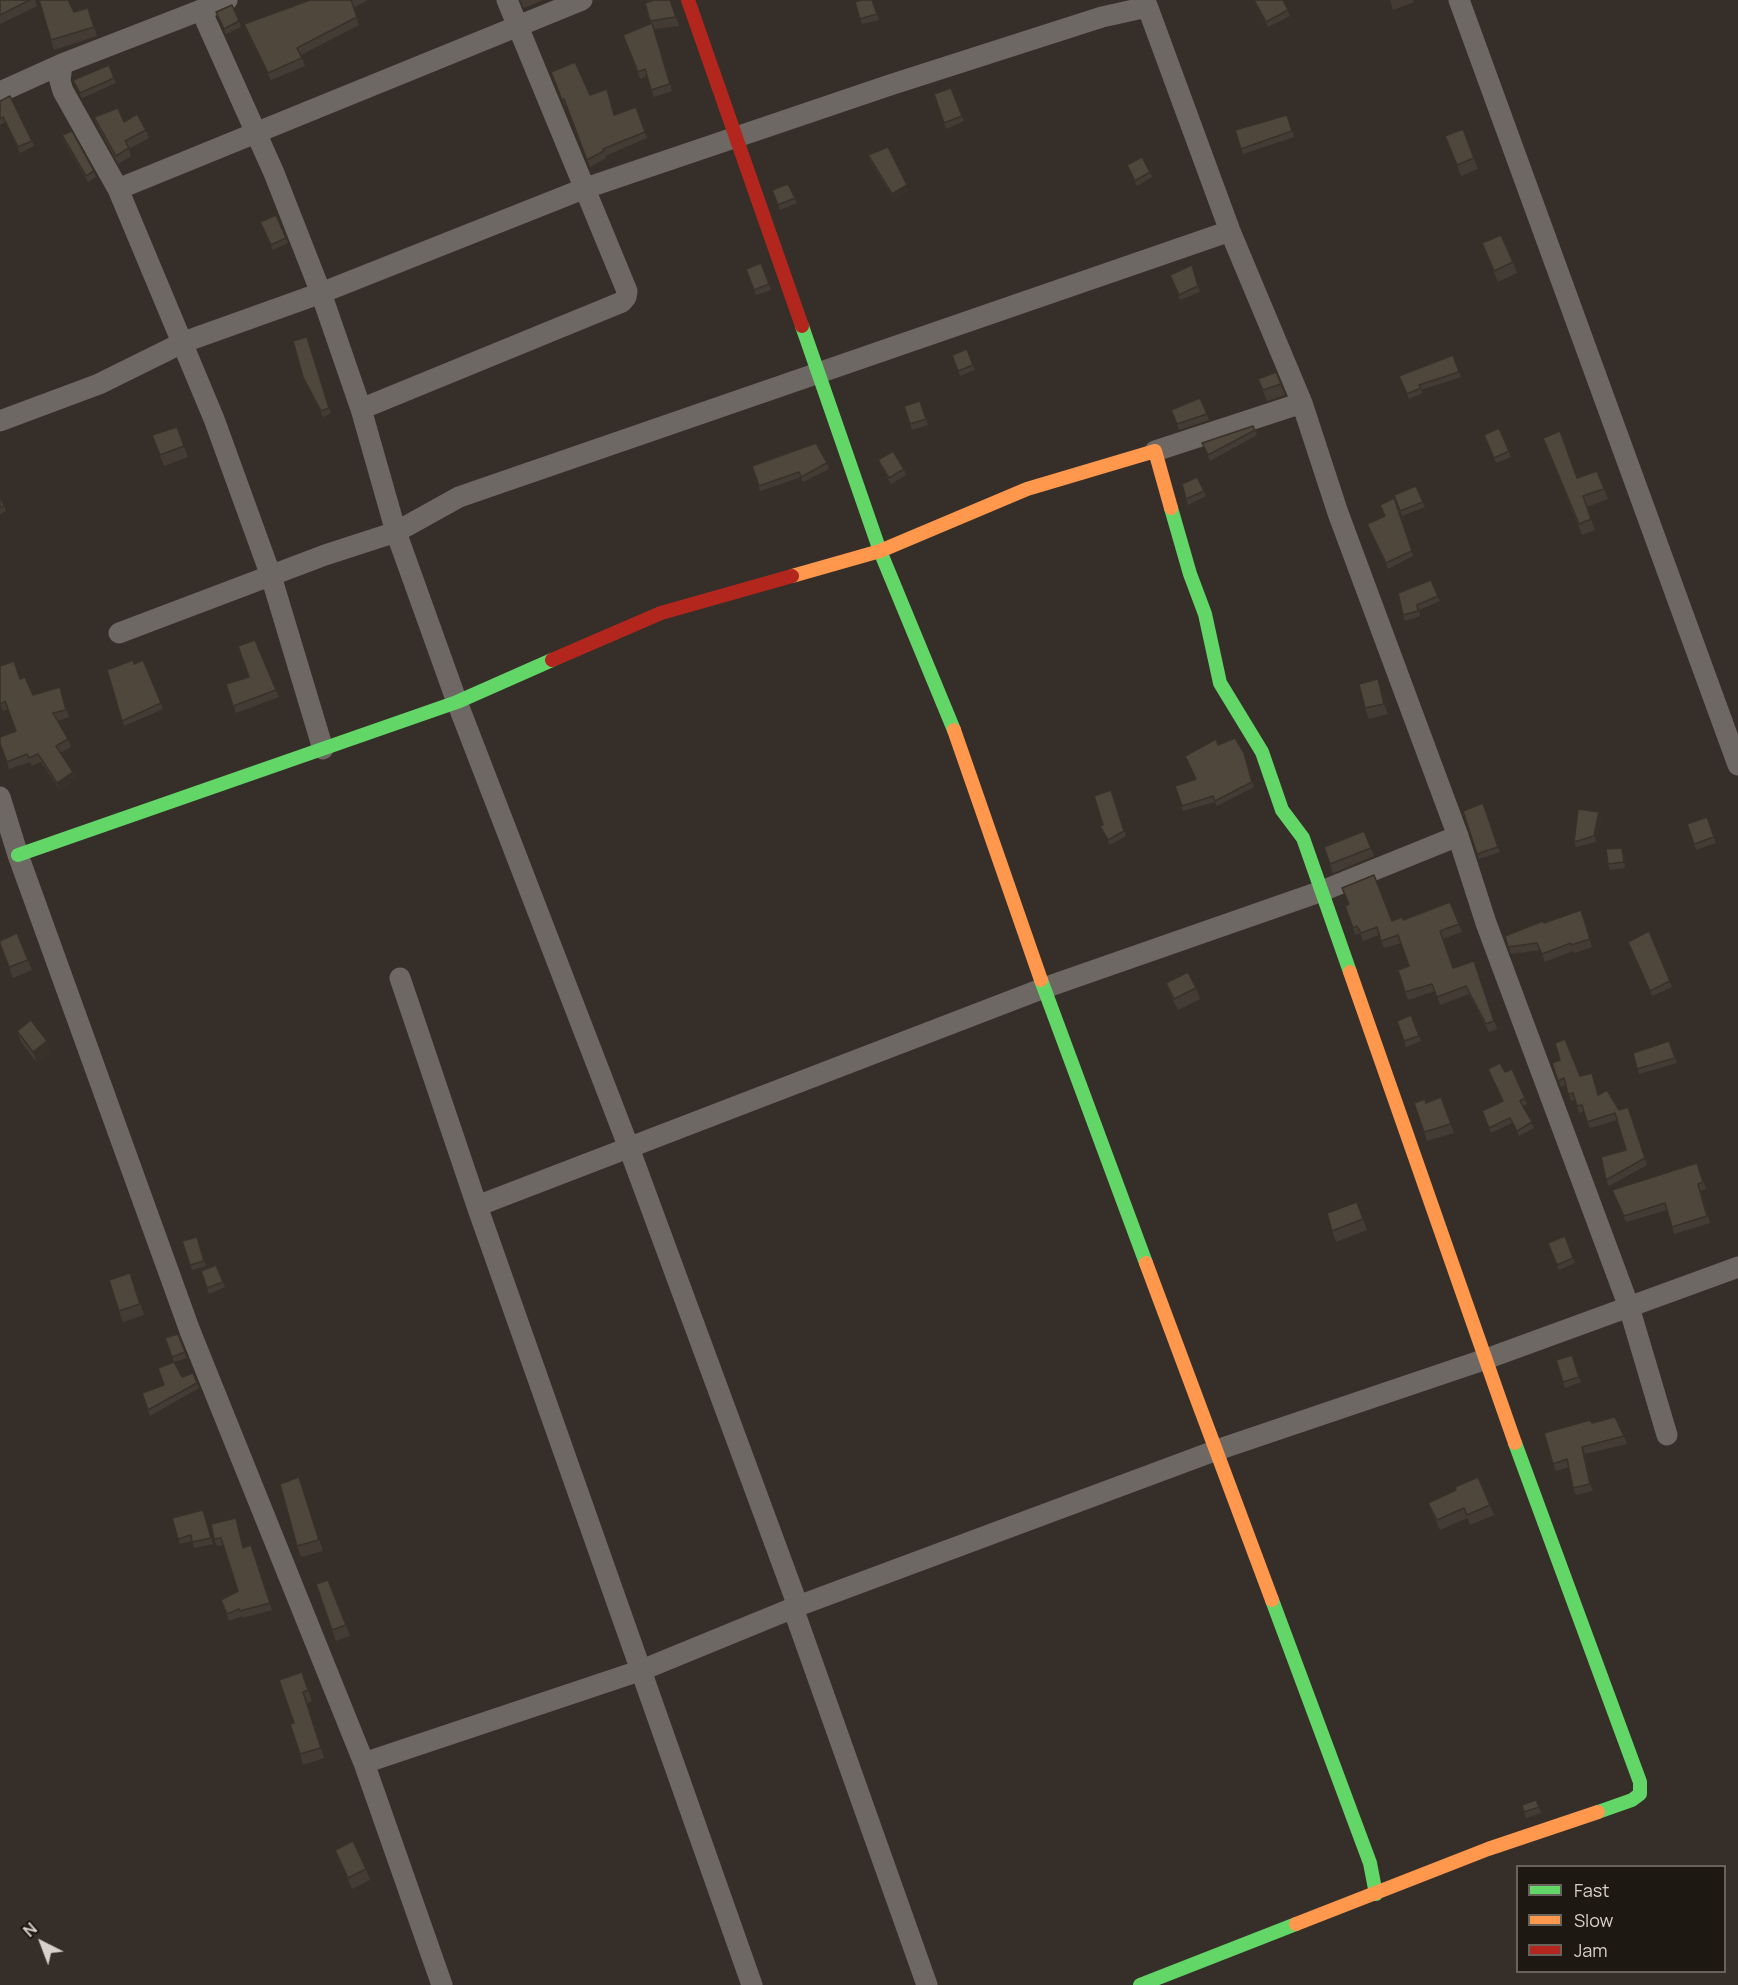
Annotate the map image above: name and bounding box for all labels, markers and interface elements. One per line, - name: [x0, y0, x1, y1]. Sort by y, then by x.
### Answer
- legend: [1516, 1865, 1726, 1973]
- text: Fast: [1574, 1878, 1609, 1902]
- text: Slow: [1574, 1908, 1613, 1932]
- north arrow: [12, 1913, 72, 1973]
- text: N: [18, 1918, 42, 1942]
- text: Jam: [1574, 1938, 1608, 1962]

